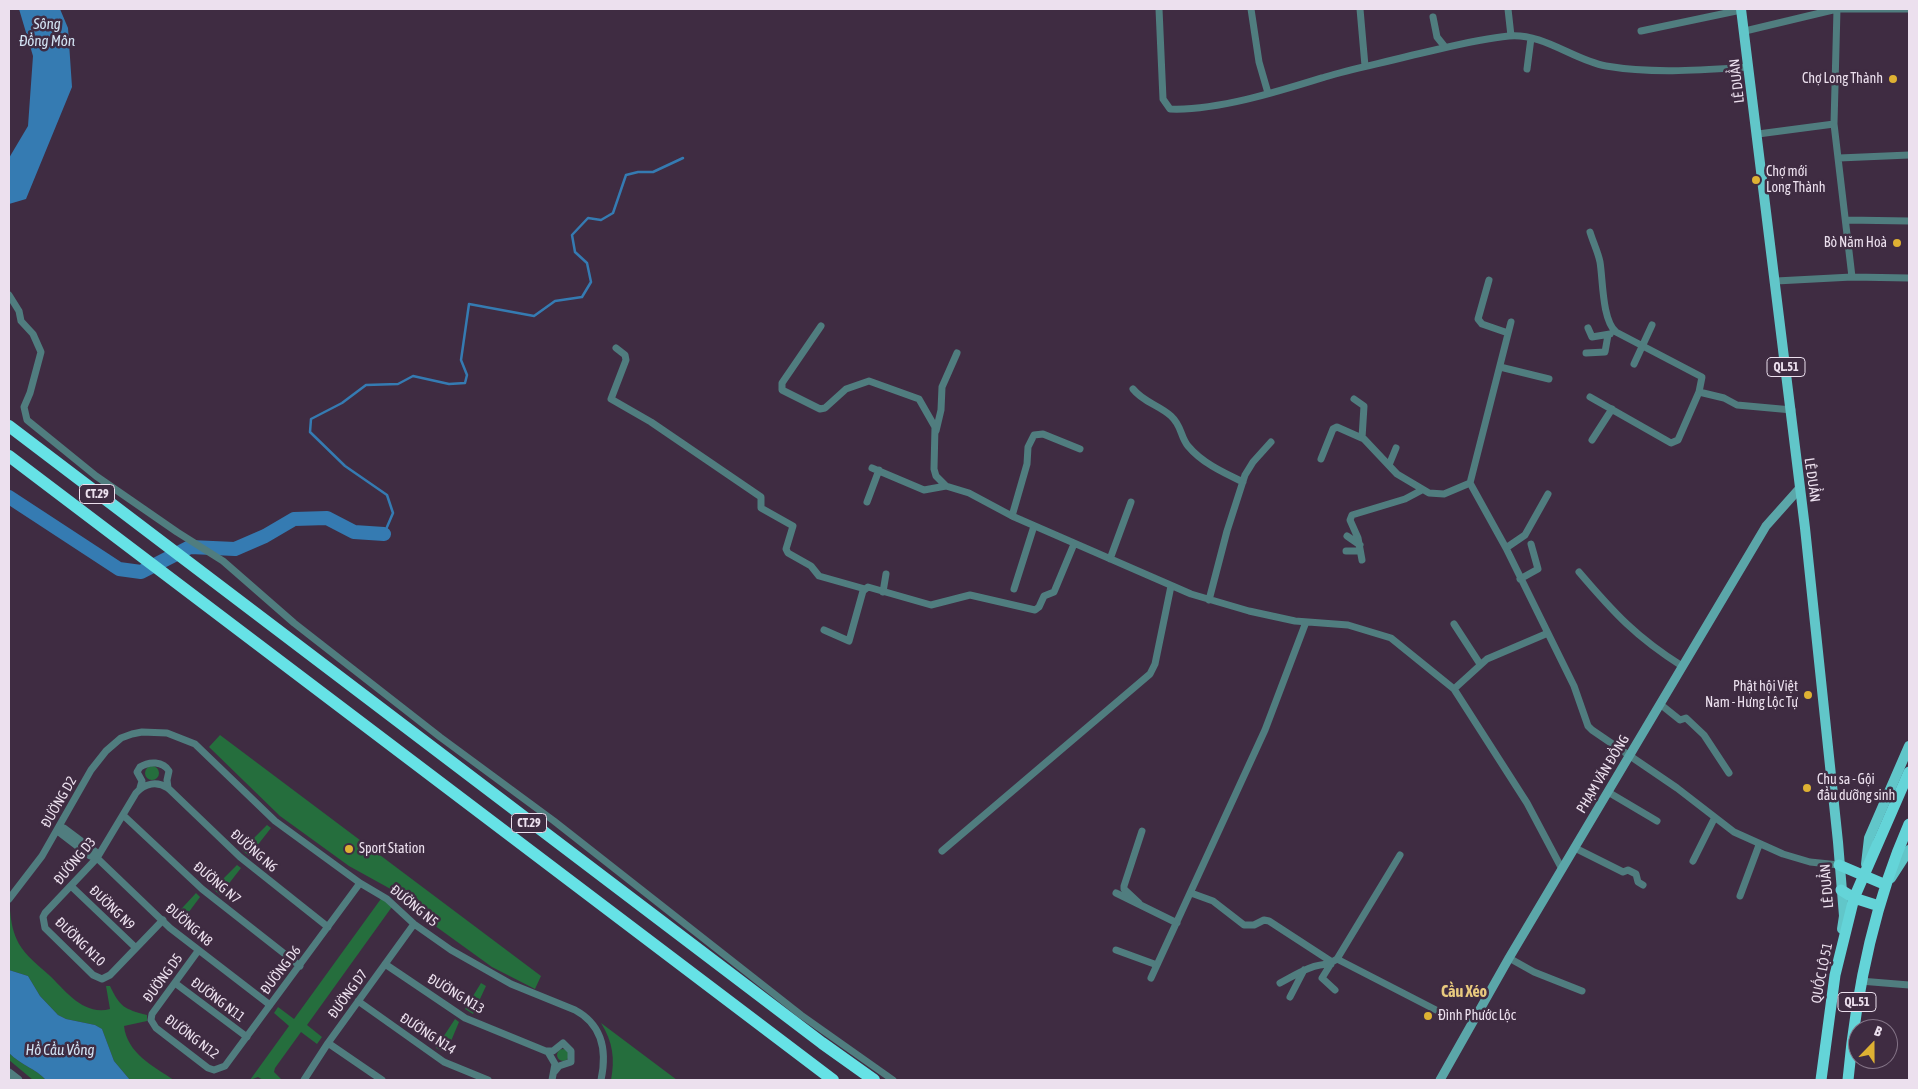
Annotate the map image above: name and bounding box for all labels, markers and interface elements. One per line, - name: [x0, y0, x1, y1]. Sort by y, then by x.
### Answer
- water label: Sông Đồng Môn: [19, 15, 75, 50]
- street label: LÊ DUẨN: [1726, 58, 1748, 104]
- place label: Chợ Long Thành: [1802, 71, 1883, 87]
- marker: Chợ Long Thành: [1887, 73, 1899, 85]
- place label: Chợ mới Long Thành: [1766, 164, 1825, 196]
- marker: Chợ mới Long Thành: [1750, 174, 1762, 186]
- place label: Bò Năm Hoà: [1824, 235, 1887, 251]
- marker: Bò Năm Hoà: [1891, 237, 1903, 249]
- road number: QL.51: [1767, 358, 1805, 377]
- street label: LÊ DUẨN: [1801, 457, 1823, 503]
- road number: CT.29: [80, 484, 114, 504]
- place label: Phật hội Việt Nam - Hưng Lộc Tự: [1705, 679, 1798, 712]
- marker: Phật hội Việt Nam - Hưng Lộc Tự: [1802, 689, 1814, 701]
- street label: PHẠM VĂN ĐỒNG: [1573, 732, 1633, 816]
- place label: Chu sa - Gội đầu dưỡng sinh: [1817, 772, 1895, 804]
- street label: ĐƯỜNG D2: [38, 773, 80, 831]
- marker: Chu sa - Gội đầu dưỡng sinh: [1801, 782, 1813, 794]
- road number: CT.29: [512, 814, 546, 832]
- street label: ĐƯỜNG N6: [227, 826, 281, 876]
- street label: ĐƯỜNG D3: [50, 834, 100, 888]
- place label: Sport Station: [359, 841, 425, 857]
- marker: Sport Station: [343, 843, 355, 855]
- street label: ĐƯỜNG N7: [190, 858, 244, 908]
- street label: LÊ DUẨN: [1817, 863, 1837, 909]
- street label: ĐƯỜNG N9: [86, 882, 138, 934]
- street label: ĐƯỜNG N5: [387, 882, 441, 930]
- street label: ĐƯỜNG N8: [162, 900, 216, 950]
- street label: ĐƯỜNG N10: [51, 914, 109, 970]
- street label: QUỐC LỘ 51: [1808, 941, 1836, 1005]
- street label: ĐƯỜNG D6: [257, 942, 305, 998]
- street label: ĐƯỜNG D5: [140, 950, 186, 1006]
- street label: ĐƯỜNG D7: [325, 966, 371, 1022]
- street label: ĐƯỜNG N13: [425, 971, 487, 1017]
- street label: ĐƯỜNG N11: [188, 974, 248, 1026]
- district label: Cầu Xéo: [1441, 982, 1487, 1002]
- road number: QL.51: [1838, 992, 1876, 1012]
- place label: Đình Phước Lộc: [1438, 1008, 1516, 1024]
- street label: ĐƯỜNG N14: [397, 1010, 459, 1058]
- marker: Đình Phước Lộc: [1422, 1010, 1434, 1022]
- street label: ĐƯỜNG N12: [162, 1011, 222, 1063]
- north arrow: [1848, 1019, 1898, 1069]
- text: B: [1872, 1022, 1884, 1040]
- water label: Hồ Cầu Vồng: [25, 1041, 95, 1059]

